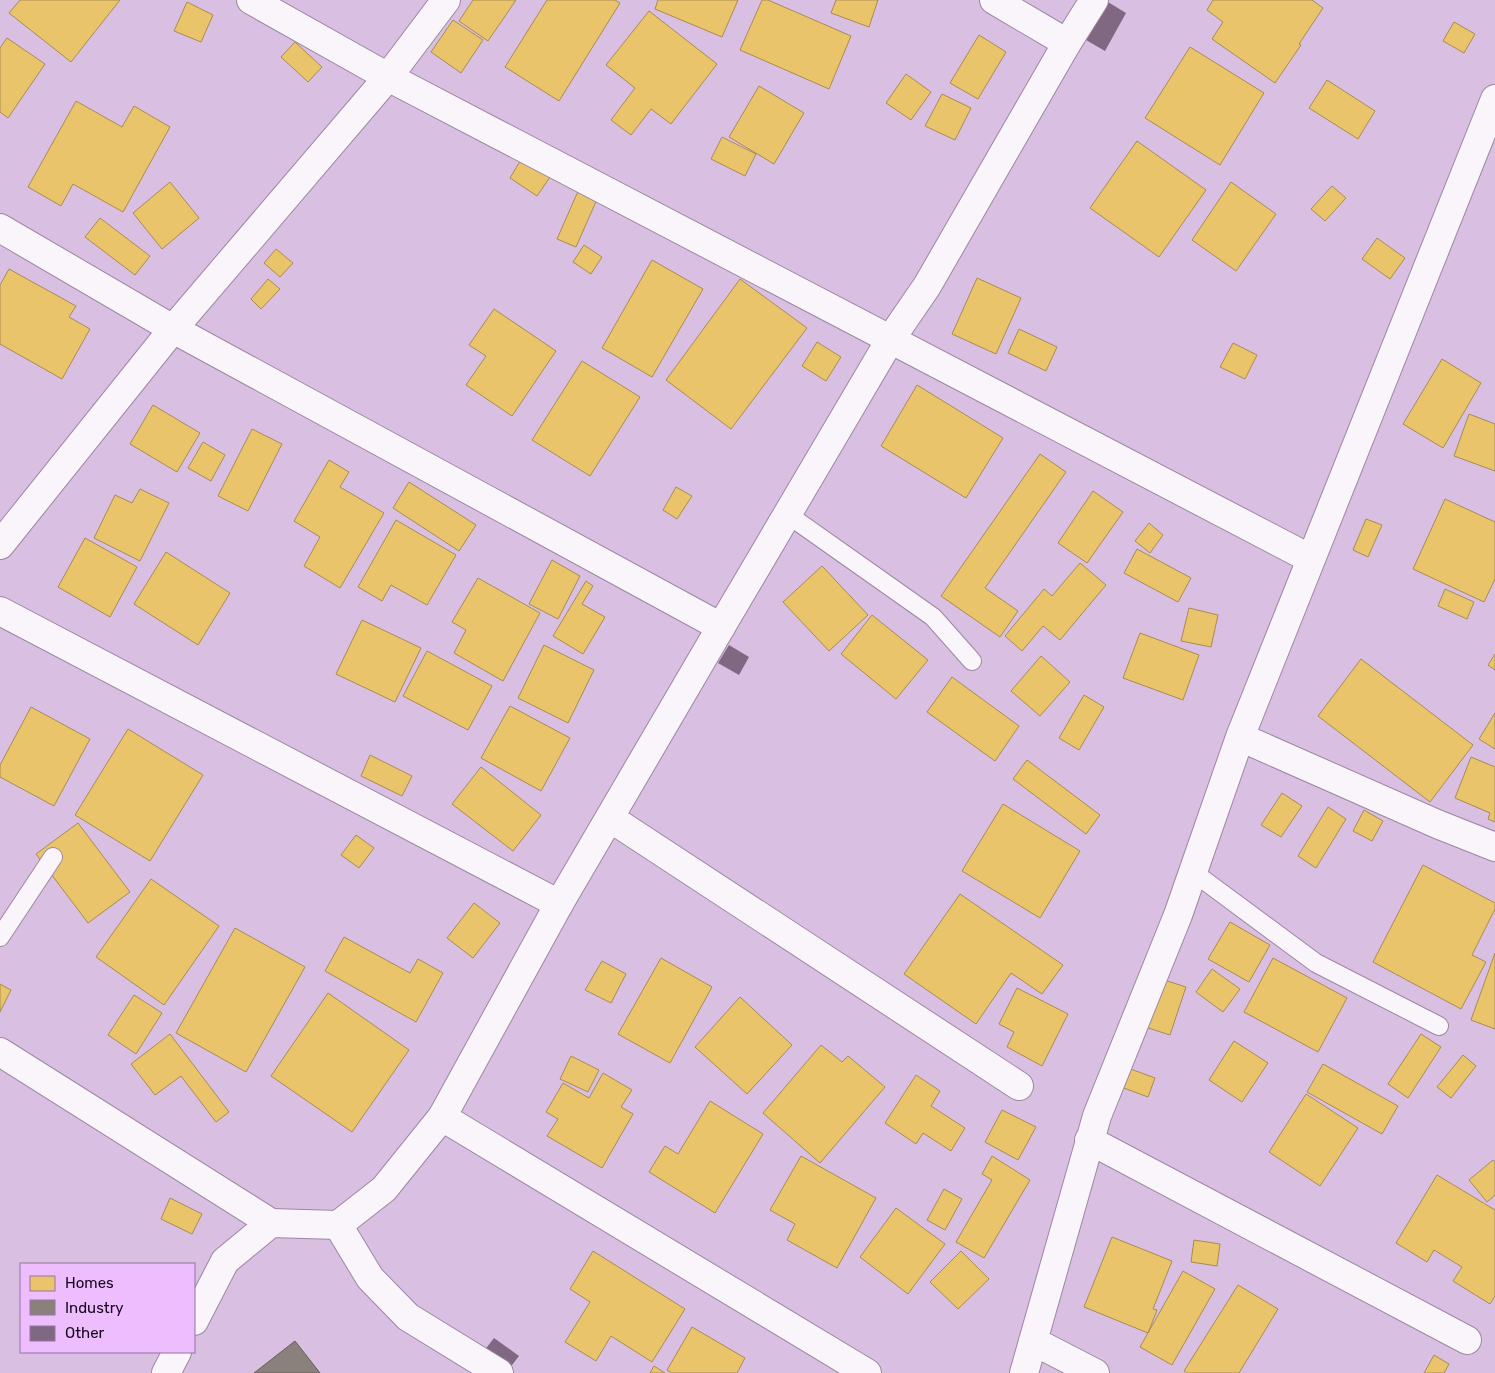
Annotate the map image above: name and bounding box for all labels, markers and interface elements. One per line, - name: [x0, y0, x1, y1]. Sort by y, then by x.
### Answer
- legend: [20, 1263, 195, 1353]
- text: Homes: [65, 1274, 114, 1292]
- text: Industry: [65, 1299, 124, 1317]
- text: Other: [65, 1324, 105, 1342]

